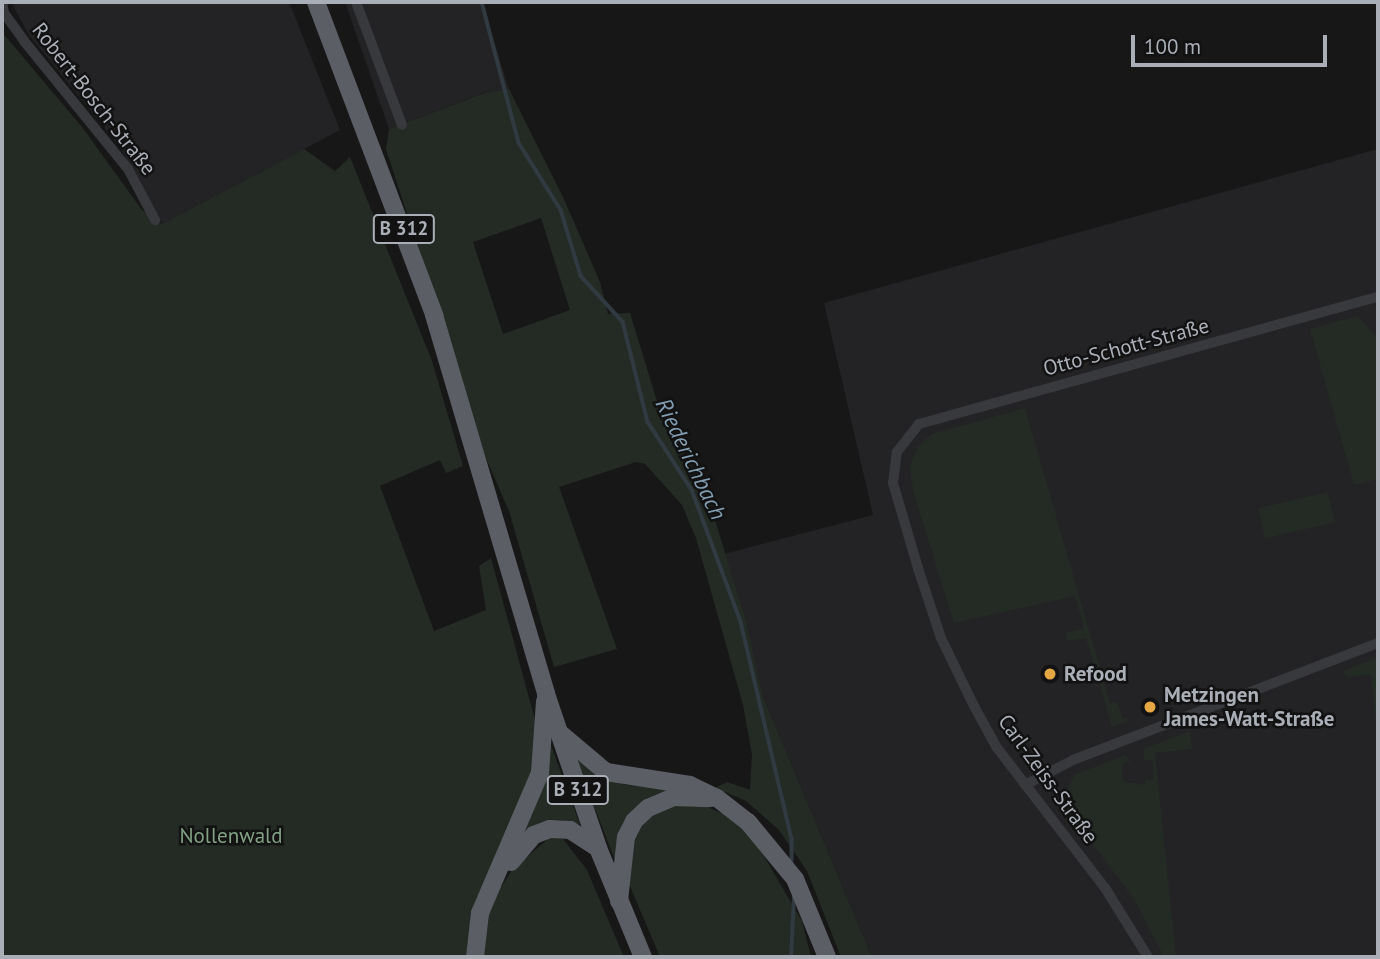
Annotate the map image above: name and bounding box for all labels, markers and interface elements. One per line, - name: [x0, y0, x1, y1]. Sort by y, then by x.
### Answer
- street label: Robert-Bosch-Straße: [27, 18, 161, 180]
- scale bar: [1135, 21, 1331, 65]
- text: 100 m: [1144, 33, 1201, 60]
- road number: B 312: [372, 214, 436, 244]
- street label: Otto-Schott-Straße: [1040, 313, 1212, 381]
- water label: Riederichbach: [650, 394, 732, 524]
- place label: Refood: [1064, 661, 1127, 687]
- marker: Refood: [1042, 666, 1058, 682]
- place label: Metzingen James-Watt-Straße: [1164, 682, 1334, 732]
- marker: Metzingen James-Watt-Straße: [1142, 699, 1158, 715]
- street label: Carl-Zeiss-Straße: [993, 709, 1103, 849]
- road number: B 312: [546, 775, 610, 806]
- park label: Nollenwald: [179, 823, 283, 849]

